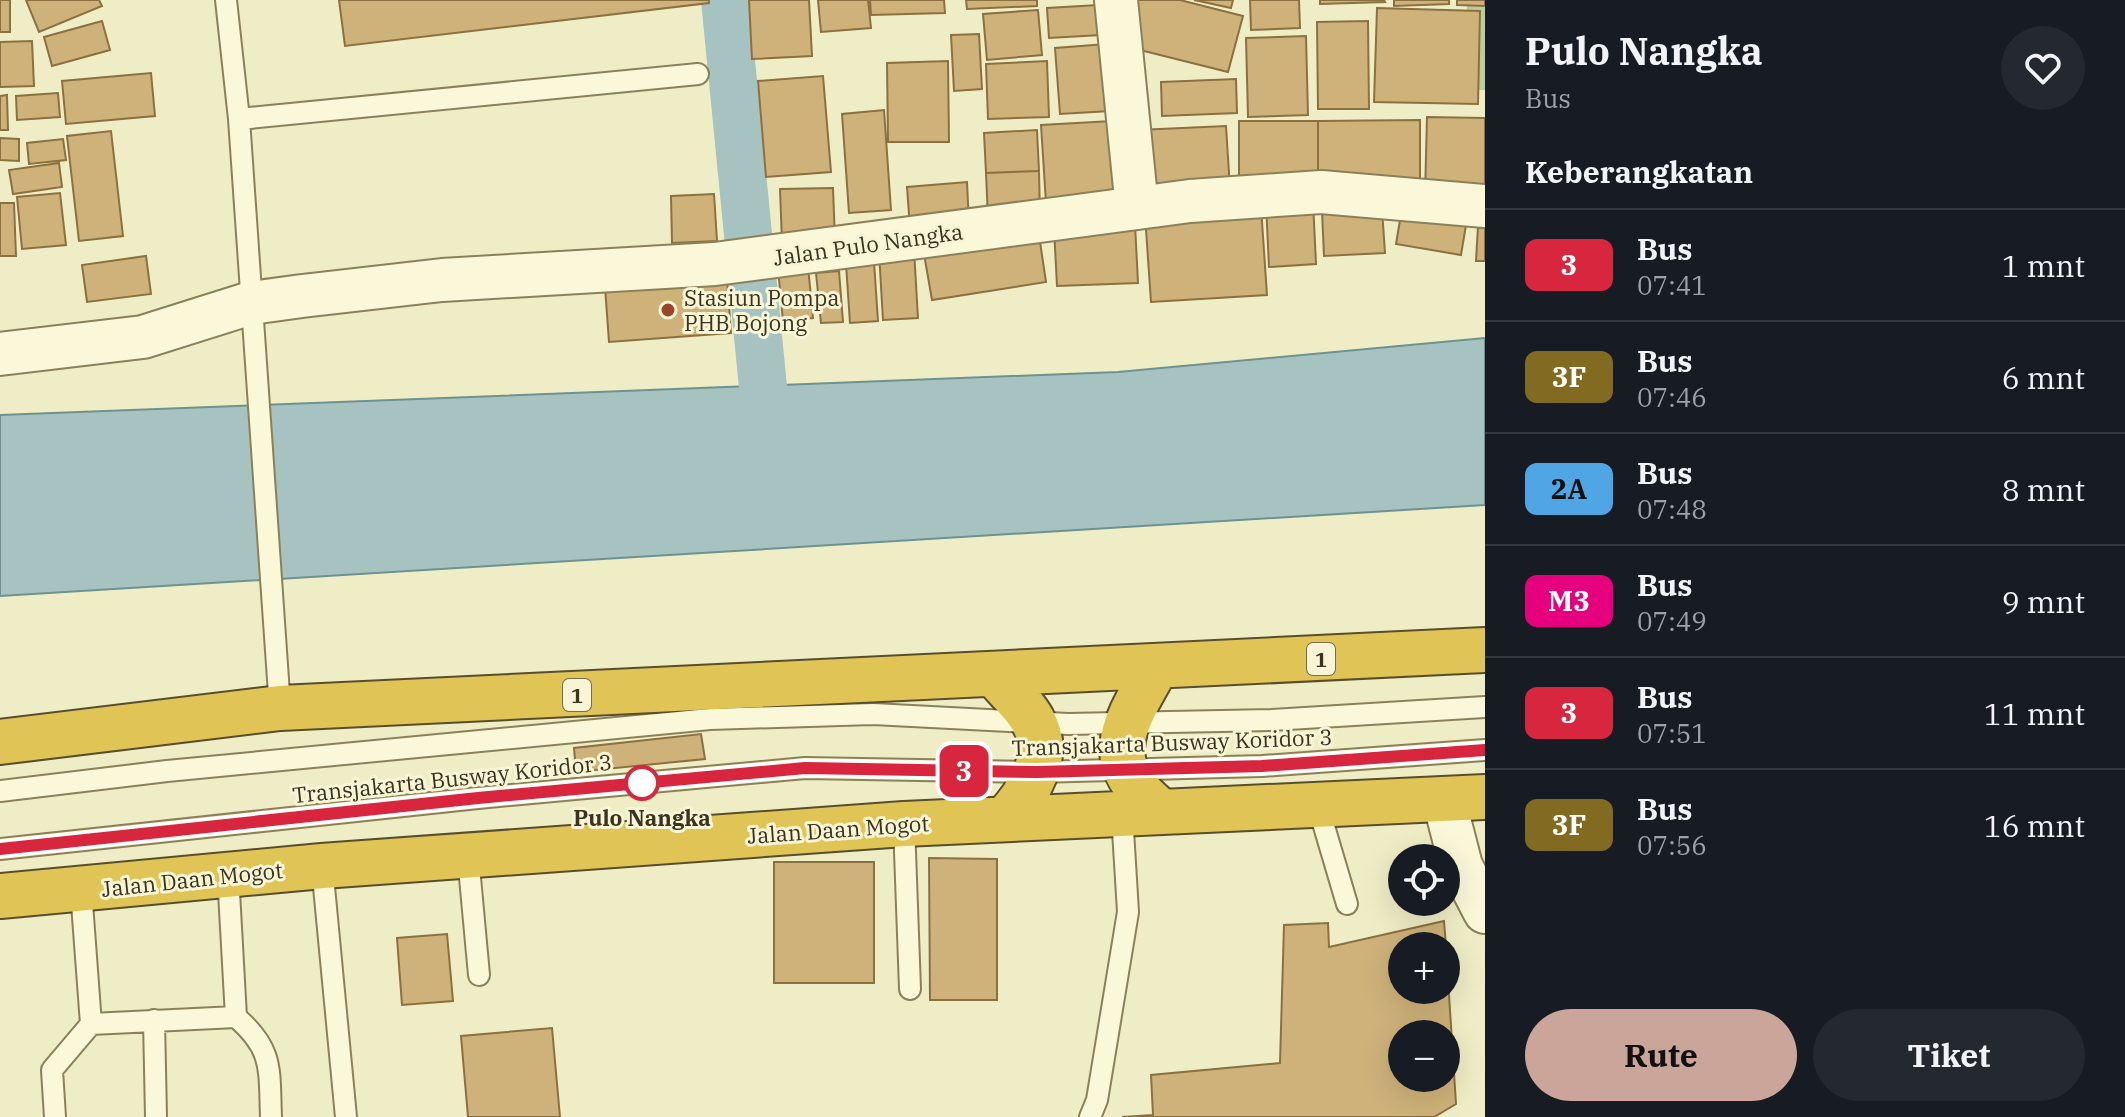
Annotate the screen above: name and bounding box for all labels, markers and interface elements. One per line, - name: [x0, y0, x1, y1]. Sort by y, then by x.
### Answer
- text: Pulo Nangka: [1525, 26, 1763, 75]
- button: heart: [2001, 26, 2085, 110]
- text: Bus: [1525, 81, 1571, 115]
- text: Keberangkatan: [1525, 152, 1753, 191]
- street label: Jalan Pulo Nangka: [771, 216, 965, 272]
- text: Bus: [1637, 229, 1692, 268]
- text: 3: [1561, 246, 1577, 283]
- text: 1 mnt: [2002, 246, 2085, 285]
- text: 07:41: [1637, 268, 1707, 302]
- place label: Stasiun Pompa PHB Bojong: [684, 283, 840, 337]
- marker: Stasiun Pompa PHB Bojong: [659, 301, 677, 319]
- text: Bus: [1637, 341, 1692, 380]
- text: 3F: [1552, 358, 1586, 395]
- text: 6 mnt: [2002, 358, 2085, 397]
- text: 07:46: [1637, 380, 1707, 414]
- text: Bus: [1637, 453, 1692, 492]
- text: 2A: [1551, 470, 1587, 507]
- text: 8 mnt: [2002, 470, 2085, 509]
- text: 07:48: [1637, 492, 1707, 526]
- text: Bus: [1637, 565, 1692, 604]
- text: M3: [1548, 582, 1590, 619]
- text: 9 mnt: [2002, 582, 2085, 621]
- text: 07:49: [1637, 604, 1707, 638]
- road number: 1: [1307, 643, 1335, 675]
- text: Bus: [1637, 677, 1692, 716]
- road number: 1: [563, 679, 591, 711]
- text: 3: [1561, 694, 1577, 731]
- text: 11 mnt: [1984, 694, 2085, 733]
- text: 07:51: [1637, 716, 1707, 750]
- street label: Transjakarta Busway Koridor 3: [1011, 722, 1333, 762]
- line badge: 3: [938, 745, 990, 797]
- street label: Transjakarta Busway Koridor 3: [291, 747, 613, 809]
- text: 3: [956, 752, 972, 789]
- marker: Pulo Nangka: [625, 766, 659, 800]
- text: Bus: [1637, 789, 1692, 828]
- place label: Pulo Nangka: [573, 803, 711, 832]
- text: 3F: [1552, 806, 1586, 843]
- text: 16 mnt: [1984, 806, 2085, 845]
- street label: Jalan Daan Mogot: [746, 808, 930, 850]
- text: 07:56: [1637, 828, 1707, 862]
- map controls: [1388, 844, 1460, 1092]
- button: locate: [1388, 844, 1460, 916]
- street label: Jalan Daan Mogot: [100, 855, 284, 903]
- button: +: [1388, 932, 1460, 1004]
- button: Rute: [1525, 1009, 1797, 1101]
- button: Tiket: [1813, 1009, 2085, 1101]
- button: −: [1388, 1020, 1460, 1092]

